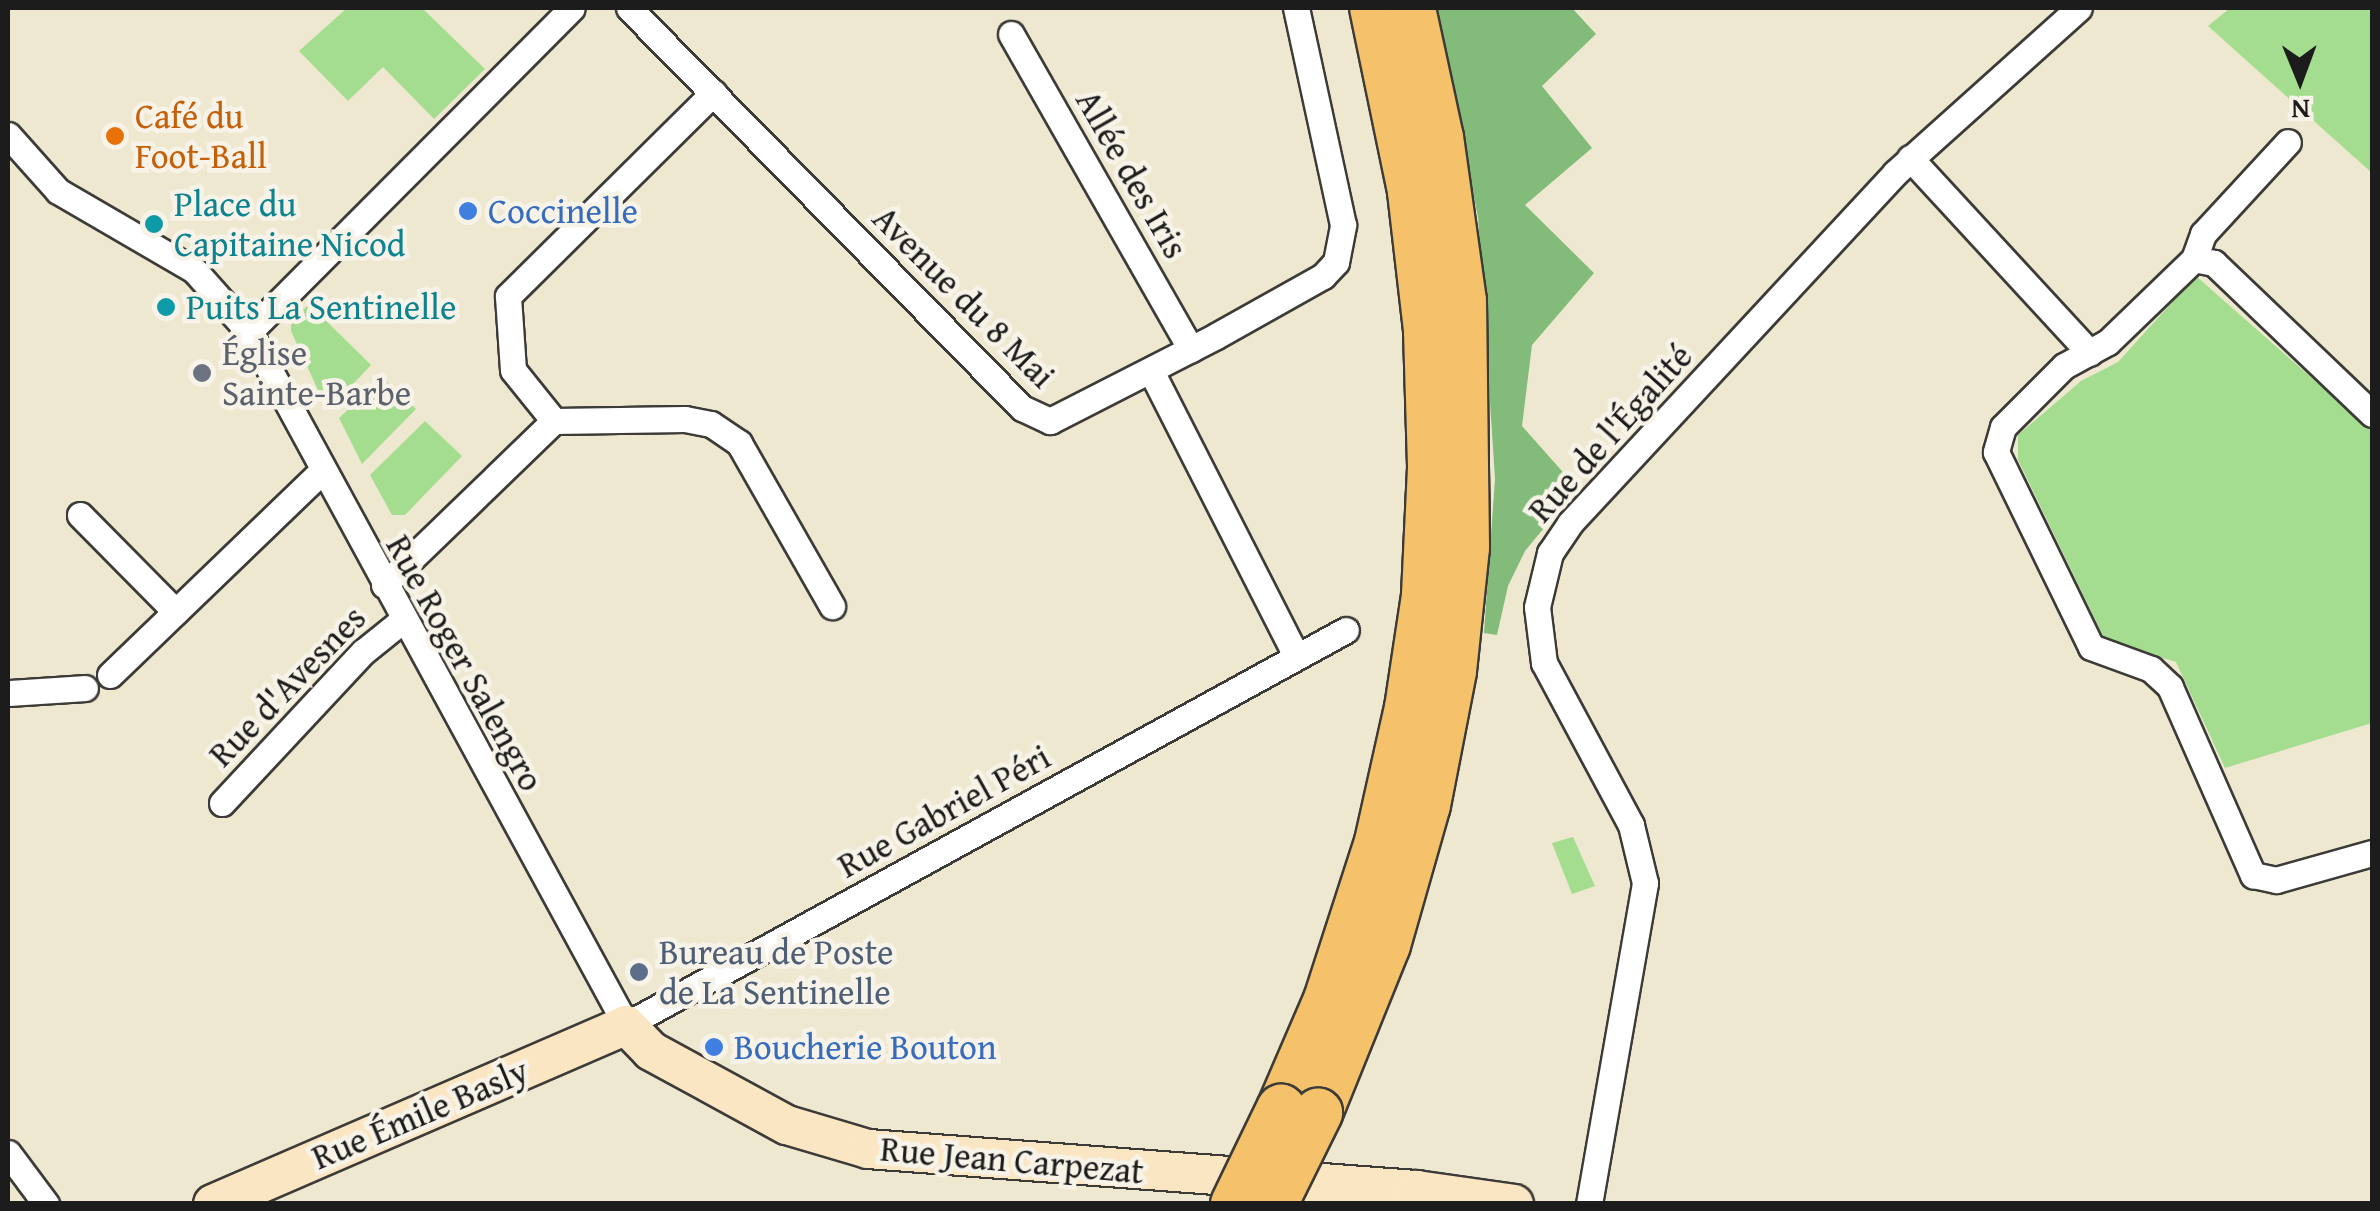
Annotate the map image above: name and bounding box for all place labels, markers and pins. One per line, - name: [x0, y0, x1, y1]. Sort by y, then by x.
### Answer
- place label: Café du Foot-Ball: [135, 95, 267, 177]
- marker: Café du Foot-Ball: [104, 125, 126, 147]
- place label: Place du Capitaine Nicod: [174, 183, 406, 265]
- place label: Coccinelle: [488, 190, 638, 232]
- marker: Coccinelle: [457, 200, 479, 222]
- marker: Place du Capitaine Nicod: [143, 213, 165, 235]
- place label: Puits La Sentinelle: [186, 286, 456, 328]
- marker: Puits La Sentinelle: [155, 296, 177, 318]
- place label: Église Sainte-Barbe: [222, 332, 411, 414]
- marker: Église Sainte-Barbe: [191, 362, 213, 384]
- place label: Bureau de Poste de La Sentinelle: [659, 931, 893, 1013]
- marker: Bureau de Poste de La Sentinelle: [628, 961, 650, 983]
- place label: Boucherie Bouton: [734, 1026, 997, 1068]
- marker: Boucherie Bouton: [703, 1036, 725, 1058]

